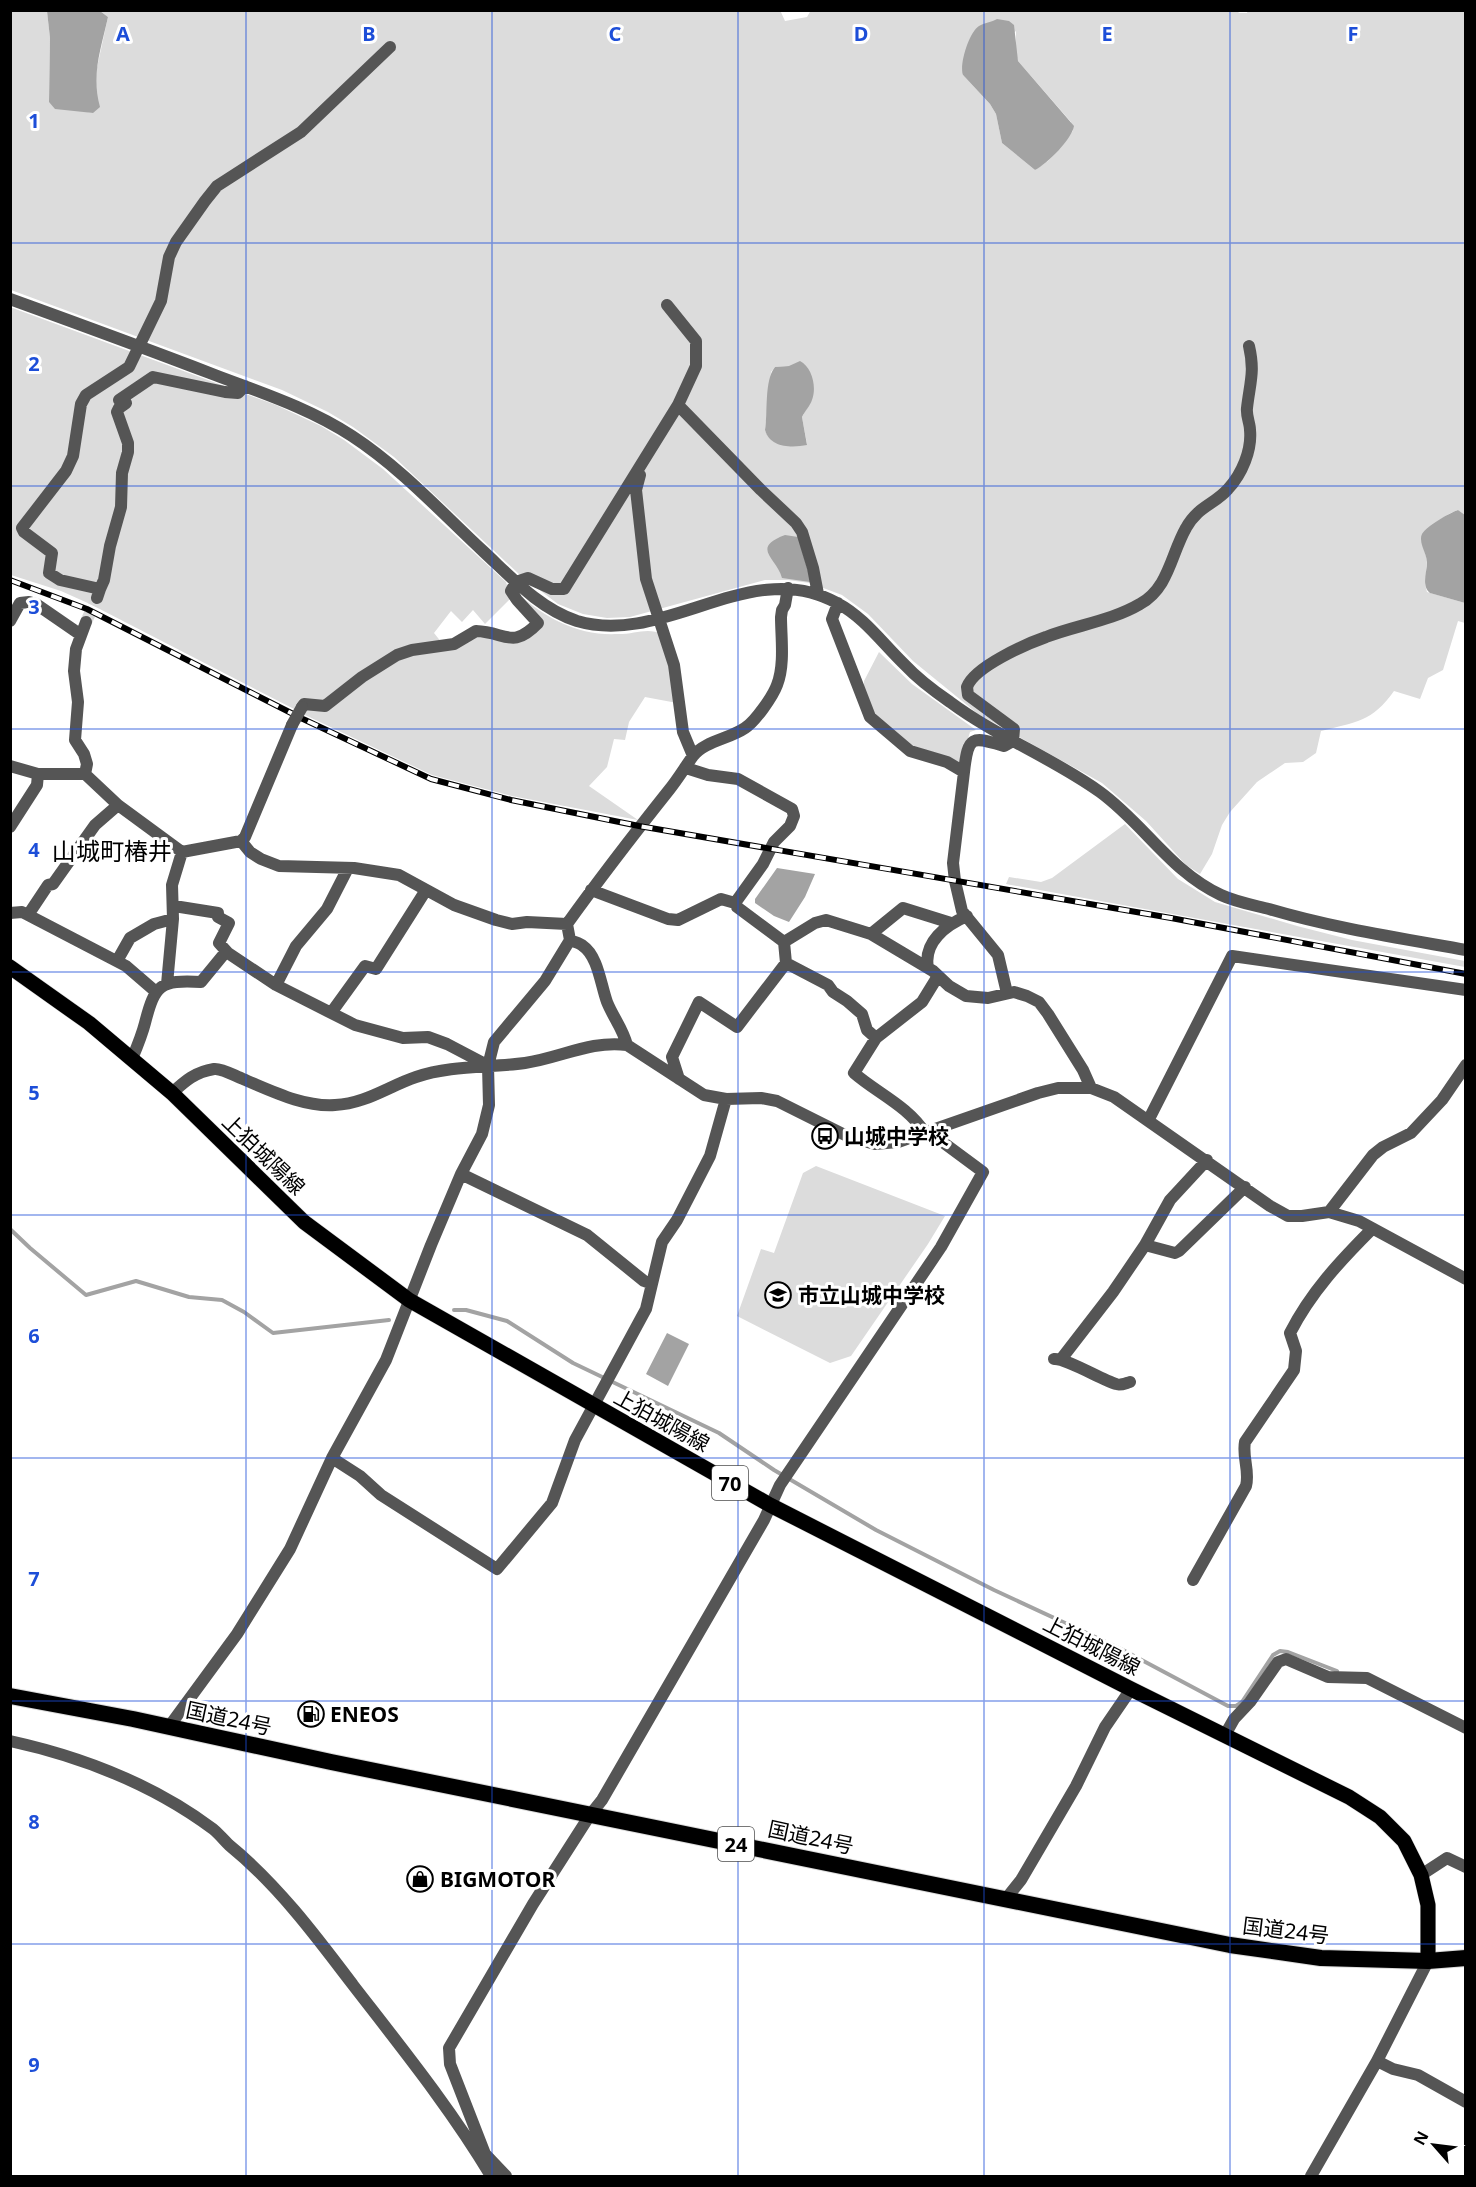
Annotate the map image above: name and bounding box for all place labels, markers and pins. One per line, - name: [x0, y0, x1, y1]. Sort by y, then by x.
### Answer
- bus stop icon: 山城中学校: [810, 1121, 840, 1151]
- place label: 山城中学校: [844, 1122, 949, 1150]
- school or university icon: 市立山城中学校: [763, 1280, 793, 1310]
- place label: 市立山城中学校: [798, 1281, 945, 1309]
- fuel station icon: ENEOS: [296, 1699, 326, 1729]
- place label: ENEOS: [330, 1700, 399, 1728]
- shop icon: BIGMOTOR: [405, 1864, 435, 1894]
- place label: BIGMOTOR: [440, 1865, 555, 1893]

